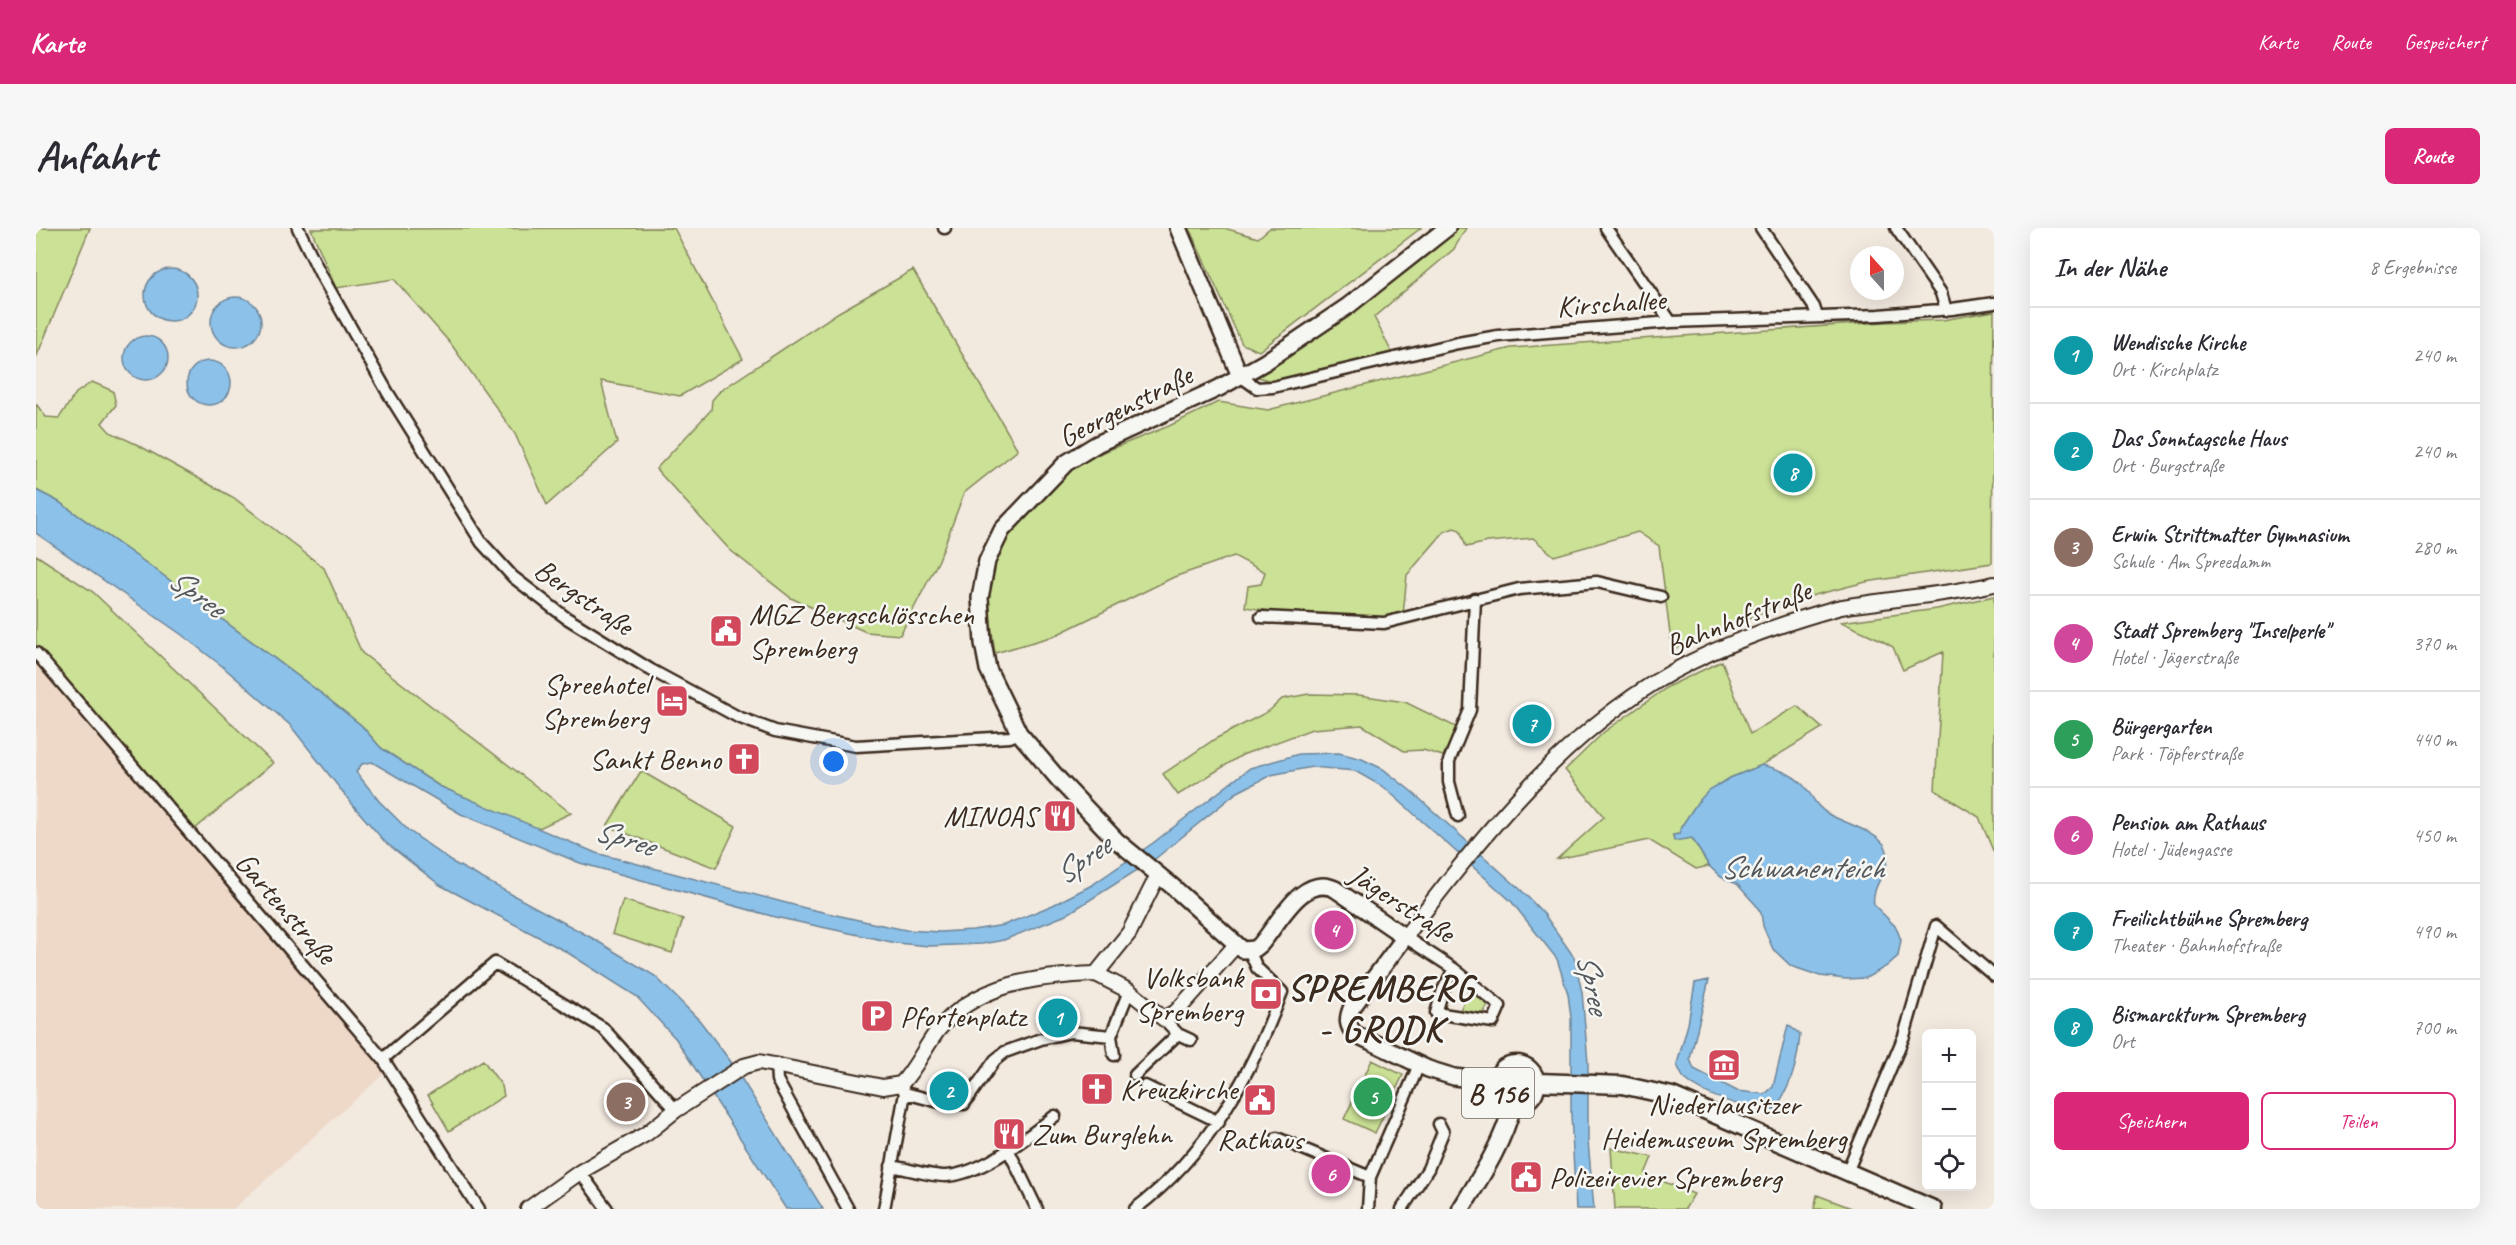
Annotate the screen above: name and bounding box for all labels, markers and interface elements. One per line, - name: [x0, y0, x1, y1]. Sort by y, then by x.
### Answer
- text: Karte: [30, 25, 84, 60]
- text: Karte: [2258, 29, 2298, 55]
- text: Route: [2331, 29, 2371, 55]
- text: Gespeichert: [2404, 29, 2486, 55]
- button: Route: [2385, 128, 2480, 184]
- text: Anfahrt: [36, 130, 156, 183]
- north arrow: [1850, 246, 1904, 300]
- text: In der Nähe: [2054, 251, 2166, 284]
- text: 8 Ergebnisse: [2369, 255, 2456, 280]
- street label: Kirschallee: [1555, 280, 1669, 326]
- text: Wendische Kirche: [2111, 329, 2245, 357]
- text: 1: [2069, 343, 2078, 368]
- text: 240 m: [2413, 343, 2456, 368]
- street label: Georgenstraße: [1052, 355, 1200, 456]
- text: Ort · Kirchplatz: [2111, 357, 2217, 382]
- text: Das Sonntagsche Haus: [2111, 425, 2286, 453]
- text: 2: [2069, 439, 2078, 464]
- text: 240 m: [2413, 439, 2456, 464]
- pin: 8: [1774, 450, 1812, 496]
- text: Ort · Burgstraße: [2111, 453, 2223, 478]
- text: Erwin Strittmatter Gymnasium: [2111, 521, 2349, 549]
- text: 3: [2069, 535, 2078, 560]
- text: 280 m: [2413, 535, 2456, 560]
- text: Schule · Am Spreedamm: [2111, 549, 2270, 574]
- street label: Bergstraße: [527, 550, 643, 645]
- water label: Spree: [160, 558, 237, 629]
- street label: Bahnhofstraße: [1659, 571, 1819, 664]
- place label: MGZ Bergschlösschen Spremberg: [749, 595, 974, 667]
- public building icon: MGZ Bergschlösschen Spremberg: [708, 613, 744, 649]
- text: Stadt Spremberg "Inselperle": [2111, 617, 2329, 645]
- text: 4: [2069, 631, 2078, 656]
- text: 370 m: [2413, 631, 2456, 656]
- text: Hotel · Jägerstraße: [2111, 645, 2238, 670]
- place label: Spreehotel Spremberg: [541, 665, 654, 737]
- hotel icon: Spreehotel Spremberg: [654, 683, 690, 719]
- pin: 7: [1512, 702, 1552, 746]
- text: Bürgergarten: [2111, 713, 2212, 741]
- text: 5: [2069, 727, 2078, 752]
- text: 440 m: [2413, 727, 2456, 752]
- place label: Sankt Benno: [589, 740, 722, 778]
- church icon: Sankt Benno: [726, 741, 762, 777]
- text: Park · Töpferstraße: [2111, 741, 2243, 766]
- your location: [819, 747, 848, 776]
- place label: MINOAS: [943, 797, 1041, 835]
- restaurant icon: MINOAS: [1042, 798, 1078, 834]
- water label: Spree: [590, 809, 664, 867]
- text: Pension am Rathaus: [2111, 809, 2265, 837]
- water label: Spree: [1046, 823, 1122, 893]
- text: 6: [2069, 823, 2078, 848]
- text: 450 m: [2413, 823, 2456, 848]
- text: Hotel · Jüdengasse: [2111, 837, 2231, 862]
- street label: Gartenstraße: [227, 844, 347, 974]
- water label: Schwanenteich: [1720, 847, 1886, 888]
- street label: Jägerstraße: [1340, 854, 1464, 952]
- text: Freilichtbühne Spremberg: [2111, 905, 2307, 933]
- pin: 4: [1314, 908, 1354, 952]
- text: 7: [2069, 919, 2078, 944]
- text: 490 m: [2413, 919, 2456, 944]
- text: Theater · Bahnhofstraße: [2111, 933, 2281, 958]
- water label: Spree: [1567, 950, 1621, 1021]
- place label: Volksbank Spremberg: [1135, 958, 1245, 1030]
- district label: SPREMBERG - GRODK: [1287, 965, 1477, 1052]
- bank icon: Volksbank Spremberg: [1248, 976, 1284, 1012]
- pin: 1: [1038, 996, 1078, 1040]
- place label: Pfortenplatz: [900, 997, 1028, 1035]
- parking icon: Pfortenplatz: [859, 998, 895, 1034]
- text: Bismarckturm Spremberg: [2111, 1001, 2305, 1029]
- text: 8: [2069, 1015, 2078, 1040]
- text: 700 m: [2413, 1015, 2456, 1040]
- map controls: [1922, 1029, 1976, 1191]
- button: +: [1922, 1029, 1976, 1083]
- text: Ort: [2111, 1029, 2135, 1054]
- museum icon: Niederlausitzer Heidemuseum Spremberg: [1706, 1047, 1742, 1083]
- pin: 2: [930, 1068, 968, 1114]
- road number: B 156: [1462, 1068, 1534, 1118]
- place label: Kreuzkirche: [1120, 1070, 1240, 1108]
- church icon: Kreuzkirche: [1079, 1071, 1115, 1107]
- pin: 5: [1354, 1074, 1392, 1120]
- pin: 3: [606, 1080, 646, 1124]
- public building icon: Rathaus: [1242, 1082, 1278, 1118]
- button: −: [1922, 1083, 1976, 1137]
- place label: Niederlausitzer Heidemuseum Spremberg: [1601, 1085, 1848, 1157]
- button: Speichern: [2054, 1092, 2249, 1150]
- button: Teilen: [2261, 1092, 2456, 1150]
- place label: Zum Burglehn: [1032, 1115, 1173, 1153]
- restaurant icon: Zum Burglehn: [991, 1116, 1027, 1152]
- place label: Rathaus: [1217, 1120, 1306, 1158]
- button: locate: [1922, 1137, 1976, 1191]
- pin: 6: [1312, 1152, 1350, 1196]
- place label: Polizeirevier Spremberg: [1549, 1158, 1783, 1196]
- public building icon: Polizeirevier Spremberg: [1508, 1159, 1544, 1195]

